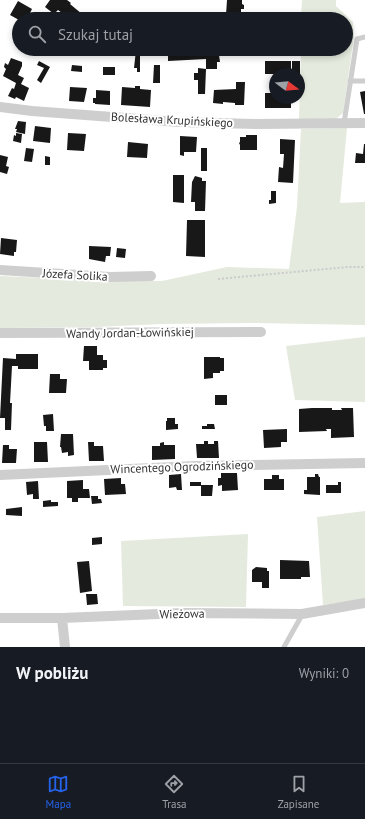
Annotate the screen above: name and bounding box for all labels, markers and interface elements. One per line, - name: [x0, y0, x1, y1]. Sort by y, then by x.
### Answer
- search box: [12, 12, 353, 56]
- icon: search: [26, 23, 48, 45]
- text: Szukaj tutaj: [58, 25, 133, 44]
- north arrow: [269, 68, 305, 104]
- street label: Bolesława Krupińskiego: [111, 109, 233, 130]
- street label: Józefa Solika: [41, 265, 108, 284]
- street label: Wandy Jordan-Łowińskiej: [66, 324, 194, 341]
- street label: Wincentego Ogrodzińskiego: [110, 457, 254, 476]
- street label: Wieżowa: [159, 606, 205, 621]
- text: W pobliżu: [16, 662, 88, 684]
- text: Wyniki: 0: [299, 665, 349, 682]
- tab: Mapa: [46, 773, 71, 811]
- tab: Trasa: [162, 773, 187, 811]
- tab: Zapisane: [278, 773, 319, 811]

